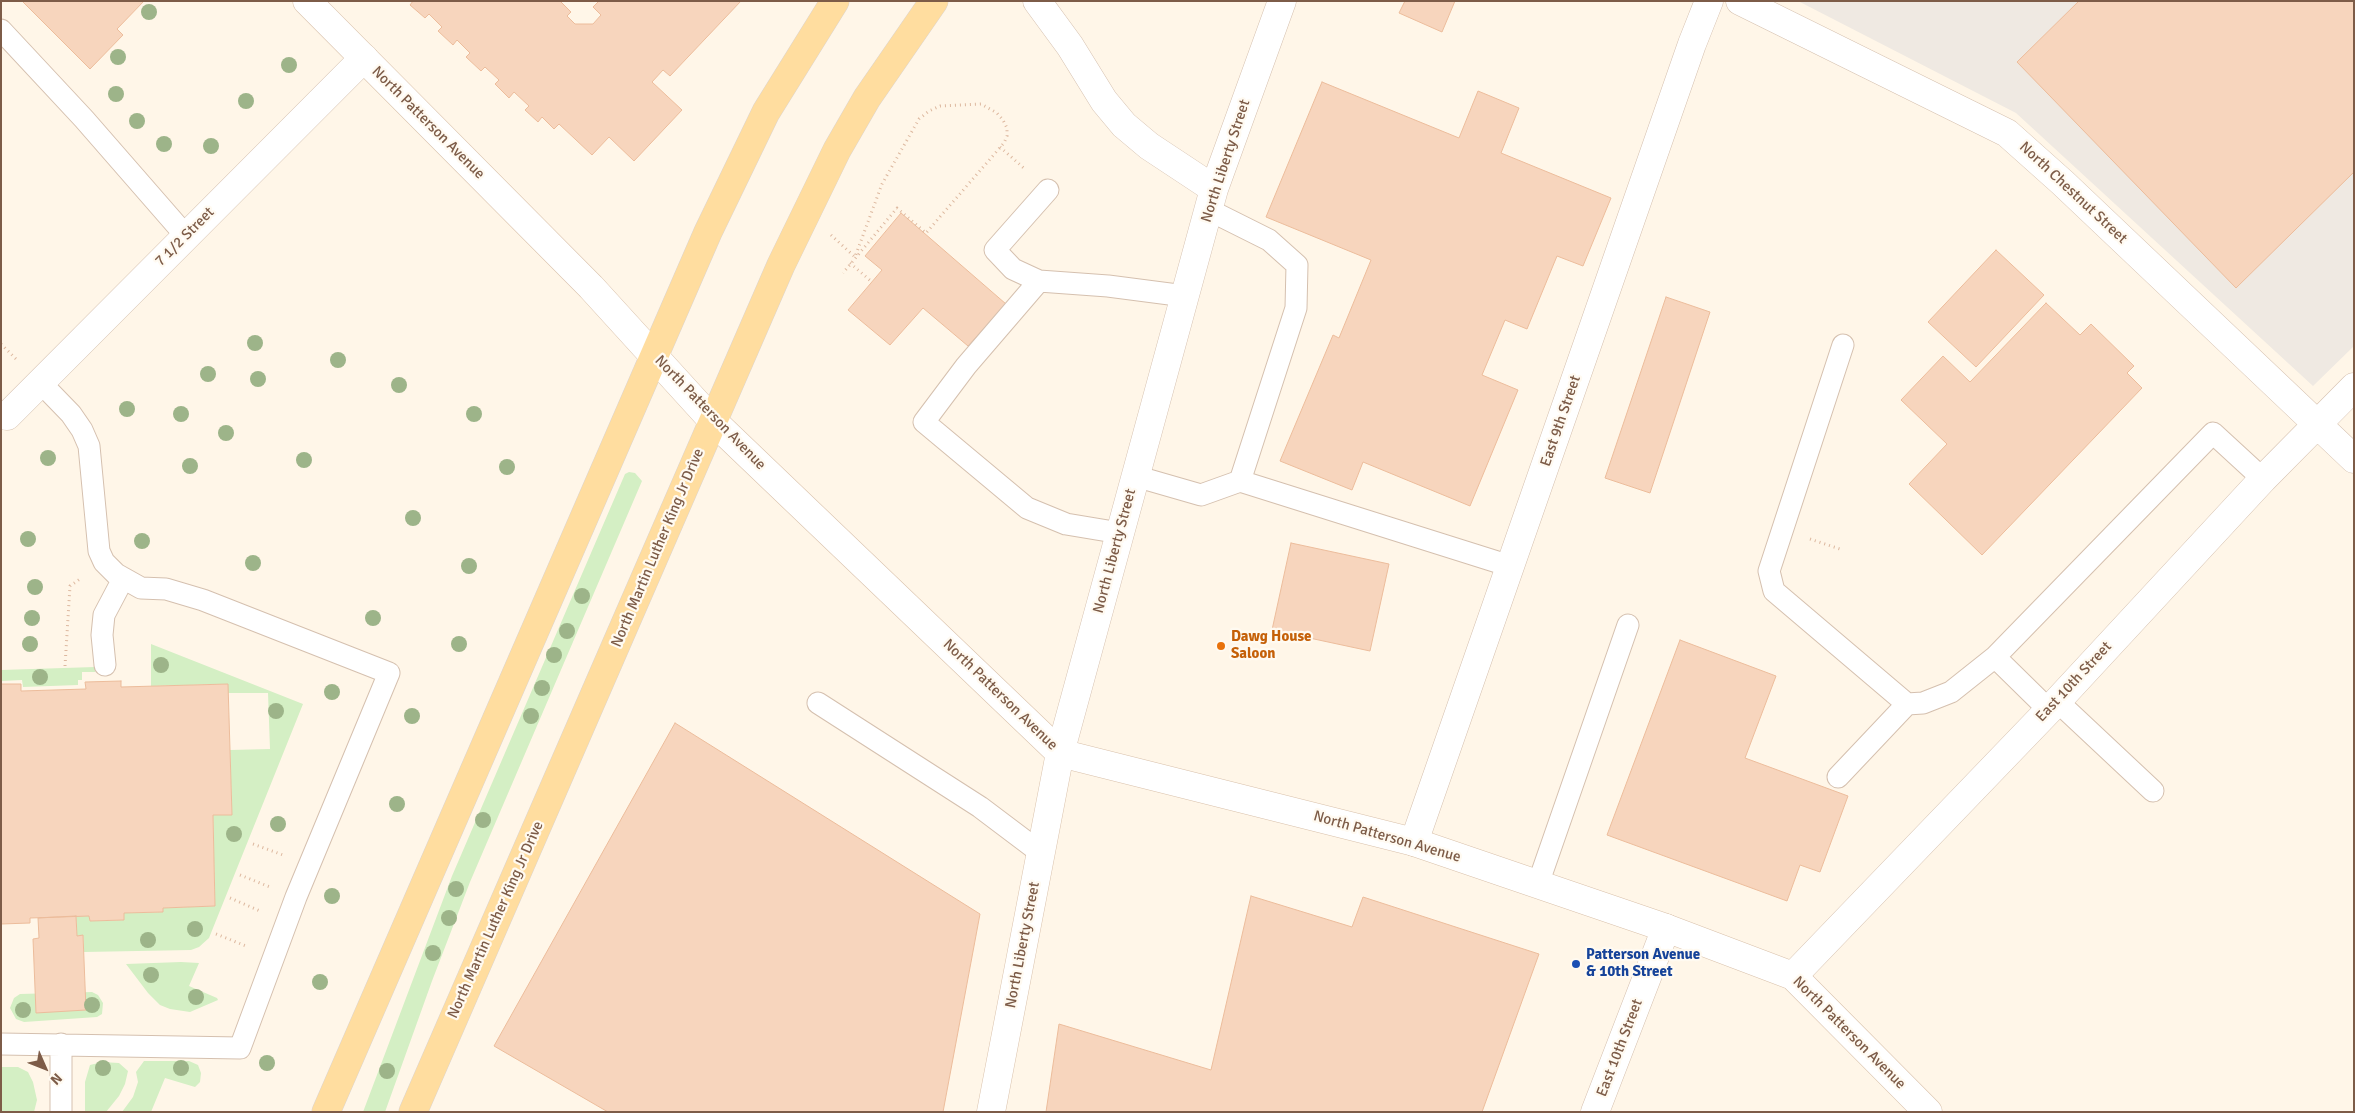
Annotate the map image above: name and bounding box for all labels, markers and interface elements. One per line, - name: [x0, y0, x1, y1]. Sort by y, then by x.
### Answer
- street label: North Patterson Avenue: [368, 63, 488, 183]
- street label: North Liberty Street: [1198, 97, 1254, 225]
- street label: North Chestnut Street: [2015, 138, 2131, 248]
- street label: 7 1/2 Street: [152, 204, 218, 270]
- street label: North Patterson Avenue: [651, 352, 769, 474]
- street label: East 9th Street: [1537, 373, 1585, 469]
- street label: North Martin Luther King Jr Drive: [608, 446, 708, 650]
- street label: North Liberty Street: [1090, 487, 1140, 615]
- place label: Dawg House Saloon: [1231, 628, 1312, 663]
- street label: North Patterson Avenue: [939, 636, 1061, 754]
- street label: East 10th Street: [2032, 638, 2116, 726]
- marker: Dawg House Saloon: [1215, 640, 1227, 652]
- street label: North Patterson Avenue: [1311, 807, 1463, 867]
- street label: North Martin Luther King Jr Drive: [444, 819, 548, 1021]
- street label: North Liberty Street: [1002, 880, 1044, 1010]
- place label: Patterson Avenue & 10th Street: [1586, 946, 1700, 981]
- marker: Patterson Avenue & 10th Street: [1570, 958, 1582, 970]
- street label: North Patterson Avenue: [1789, 973, 1909, 1093]
- street label: East 10th Street: [1593, 997, 1647, 1099]
- north arrow: [20, 1043, 70, 1093]
- text: N: [47, 1069, 66, 1088]

